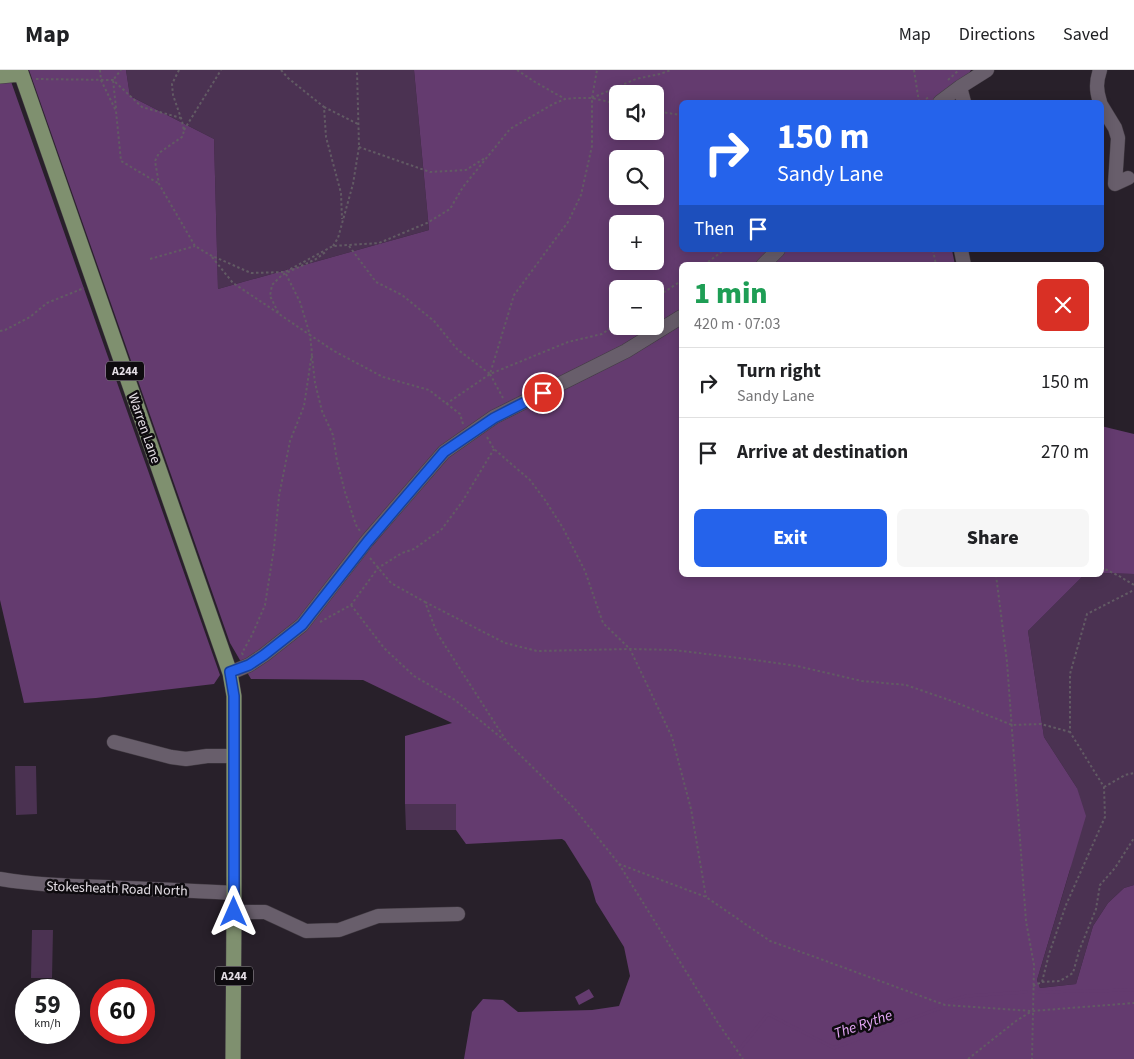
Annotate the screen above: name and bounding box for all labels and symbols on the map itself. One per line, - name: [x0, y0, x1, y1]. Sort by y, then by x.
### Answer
- road number: A244: [106, 362, 144, 380]
- pin: [522, 372, 564, 414]
- street label: Warren Lane: [123, 390, 165, 466]
- street label: Stokesheath Road North: [46, 877, 188, 901]
- position arrow: [207, 885, 259, 937]
- road number: A244: [215, 966, 253, 986]
- speed limit sign: 60: [90, 979, 155, 1044]
- water label: The Rythe: [831, 1005, 895, 1044]

